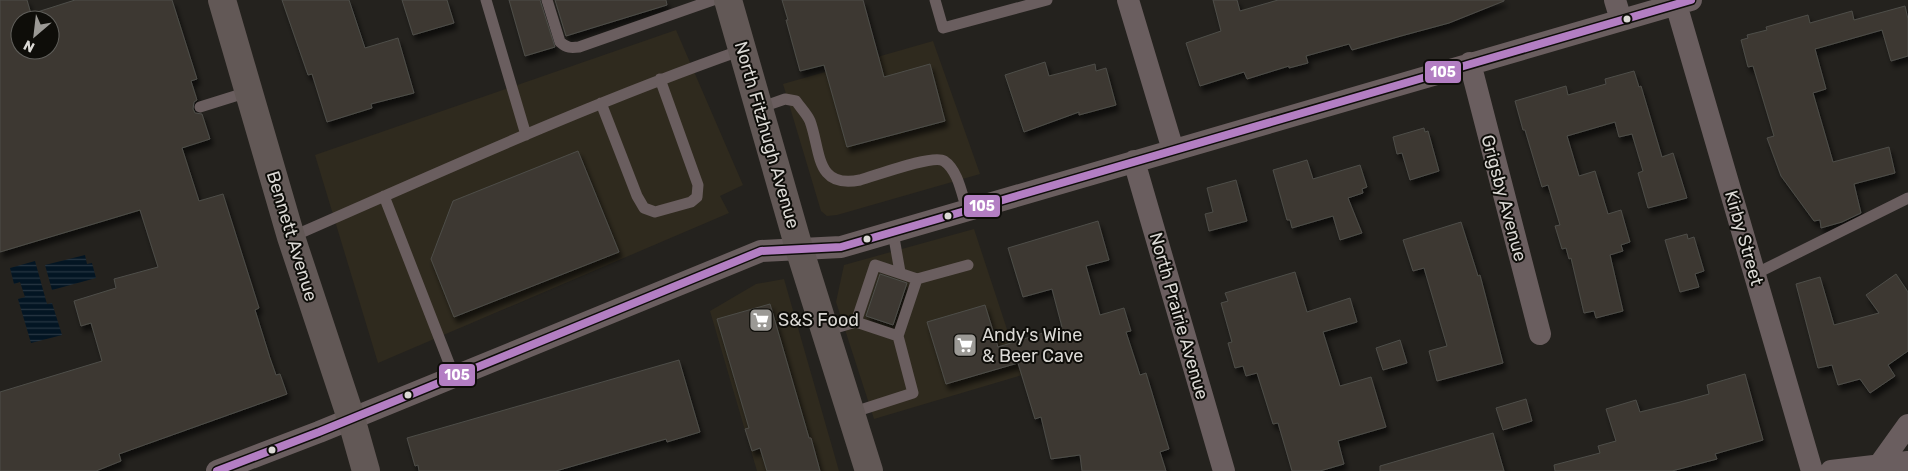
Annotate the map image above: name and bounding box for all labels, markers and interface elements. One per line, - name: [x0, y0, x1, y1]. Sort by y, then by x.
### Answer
- north arrow: [10, 10, 60, 60]
- unlabelled marker: [1622, 14, 1632, 24]
- text: N: [21, 36, 38, 56]
- street label: North Fitzhugh Avenue: [730, 39, 804, 231]
- line badge: 105: [1424, 60, 1462, 84]
- text: 105: [1430, 64, 1456, 81]
- street label: Grigsby Avenue: [1477, 132, 1531, 264]
- street label: Bennett Avenue: [262, 168, 322, 304]
- street label: Kirby Street: [1720, 188, 1768, 288]
- line badge: 105: [963, 194, 1001, 218]
- text: 105: [969, 198, 995, 215]
- unlabelled marker: [943, 211, 953, 221]
- street label: North Prairie Avenue: [1145, 230, 1213, 402]
- unlabelled marker: [862, 234, 872, 244]
- supermarket icon: S&S Food: [748, 307, 774, 333]
- place label: S&S Food: [778, 309, 859, 331]
- place label: Andy's Wine & Beer Cave: [982, 324, 1083, 367]
- supermarket icon: Andy's Wine & Beer Cave: [952, 332, 978, 358]
- line badge: 105: [438, 363, 476, 387]
- text: 105: [444, 367, 470, 384]
- unlabelled marker: [403, 390, 413, 400]
- unlabelled marker: [267, 445, 277, 455]

